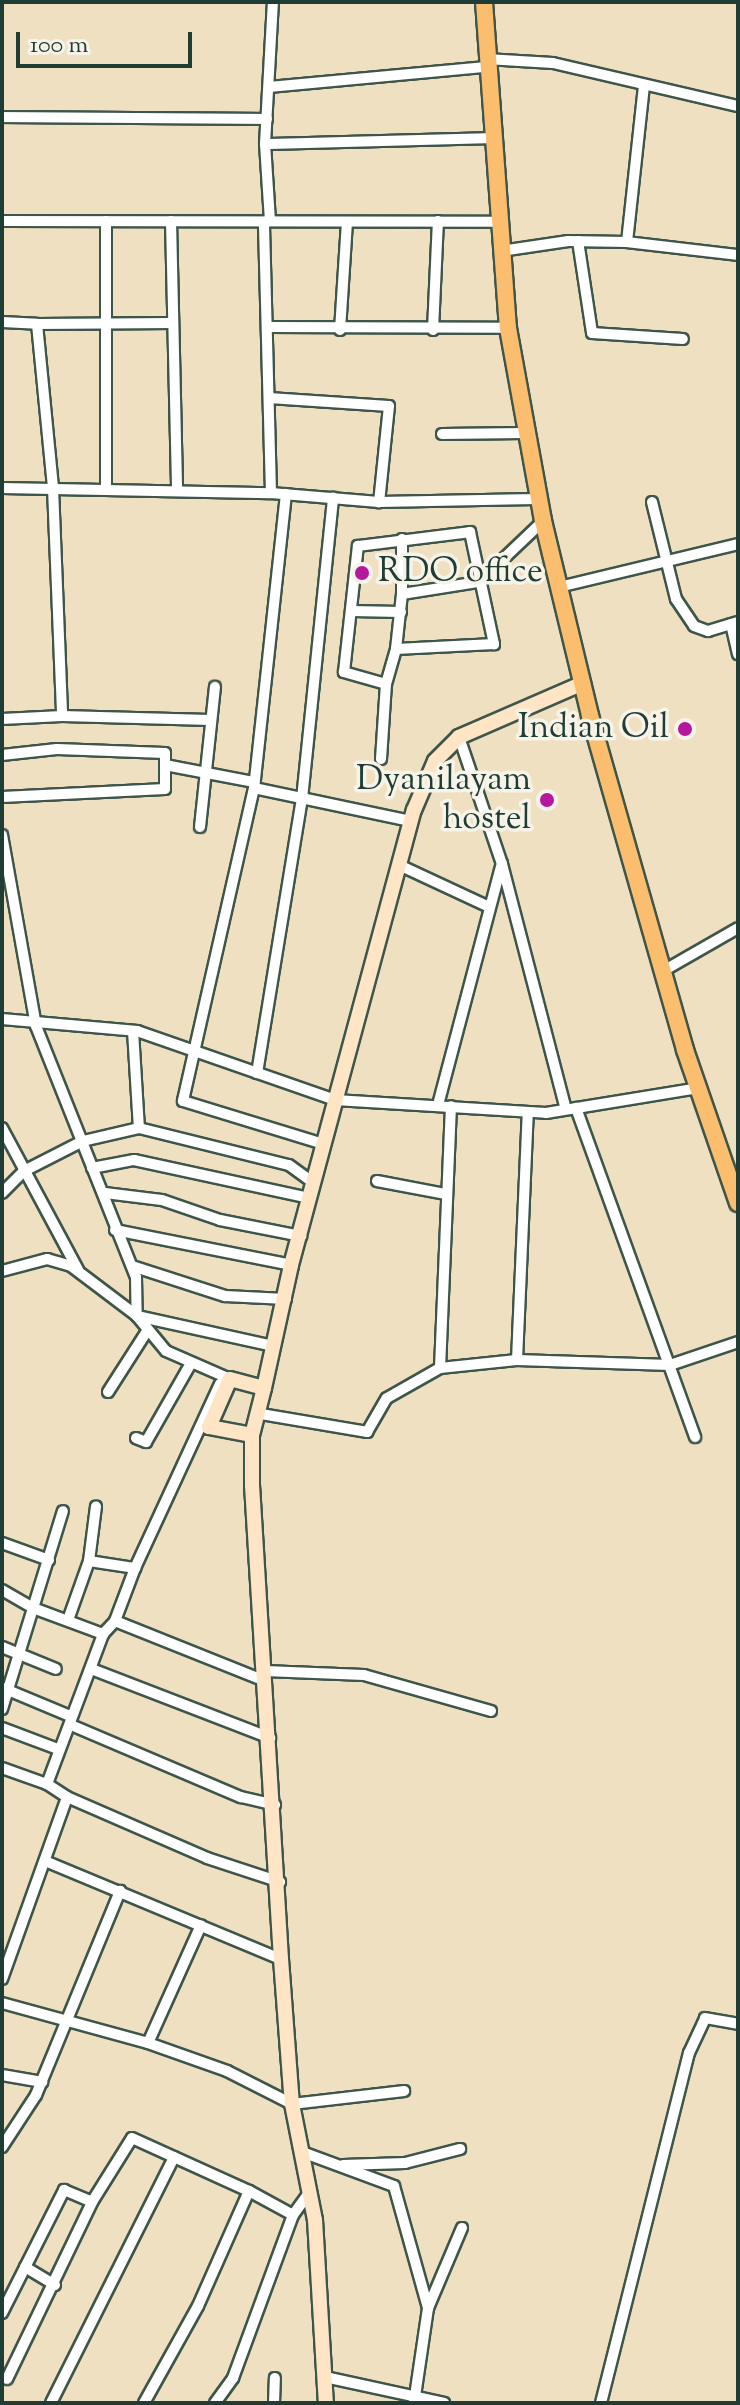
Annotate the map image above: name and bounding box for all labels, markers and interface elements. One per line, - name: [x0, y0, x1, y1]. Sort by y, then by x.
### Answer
- scale bar: [20, 16, 196, 66]
- text: 100 m: [30, 29, 88, 63]
- place label: RDO office: [378, 553, 543, 593]
- marker: RDO office: [353, 564, 371, 582]
- place label: Indian Oil: [518, 709, 669, 749]
- marker: Indian Oil: [676, 720, 694, 738]
- place label: Dyanilayam hostel: [356, 760, 531, 840]
- marker: Dyanilayam hostel: [538, 791, 556, 809]

